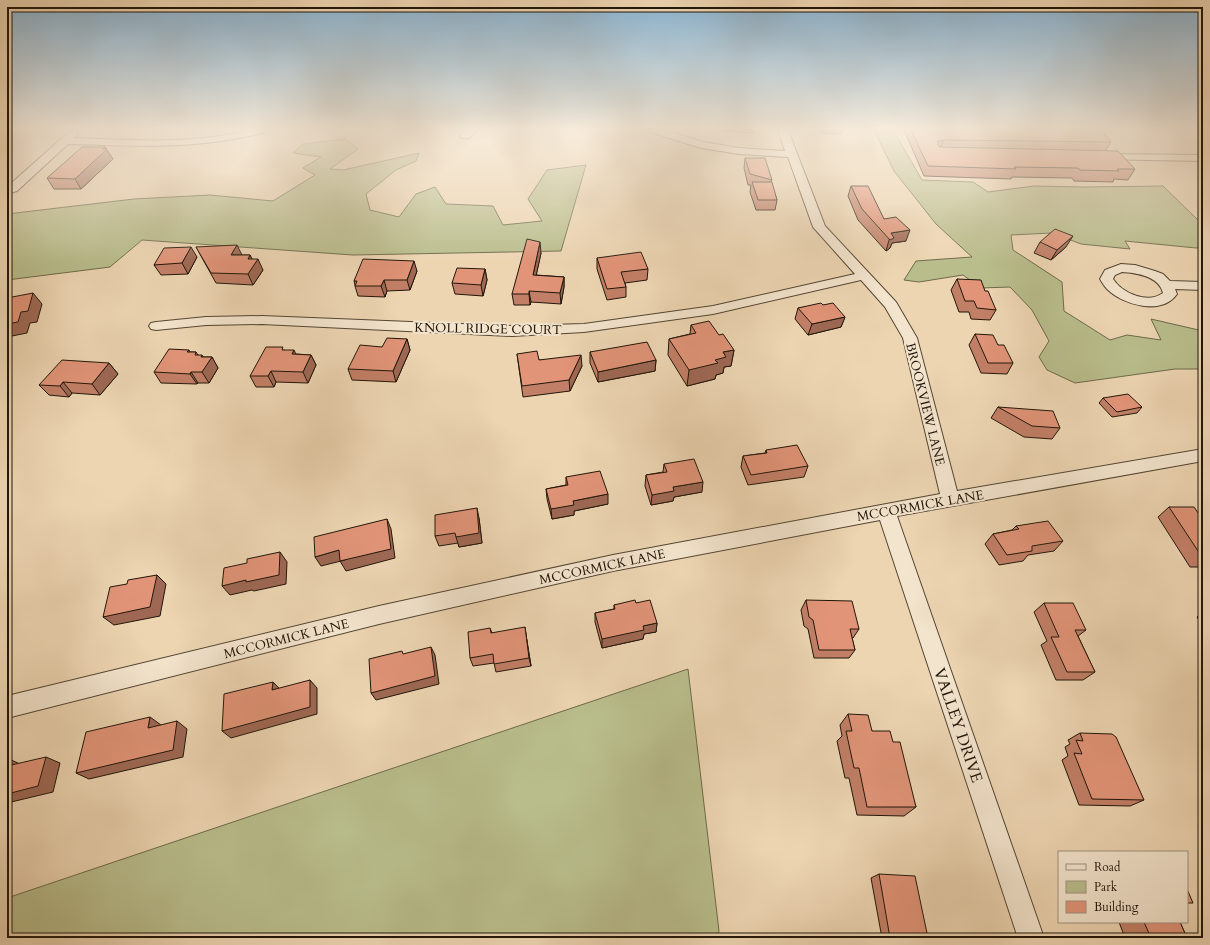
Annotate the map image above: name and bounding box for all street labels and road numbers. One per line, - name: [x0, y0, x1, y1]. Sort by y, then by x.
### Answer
- street label: KNOLL RIDGE COURT: [414, 319, 562, 339]
- street label: BROOKVIEW LANE: [901, 341, 949, 468]
- street label: MCCORMICK LANE: [855, 486, 985, 526]
- street label: MCCORMICK LANE: [538, 545, 667, 589]
- street label: MCCORMICK LANE: [222, 615, 351, 663]
- street label: VALLEY DRIVE: [928, 665, 988, 786]

